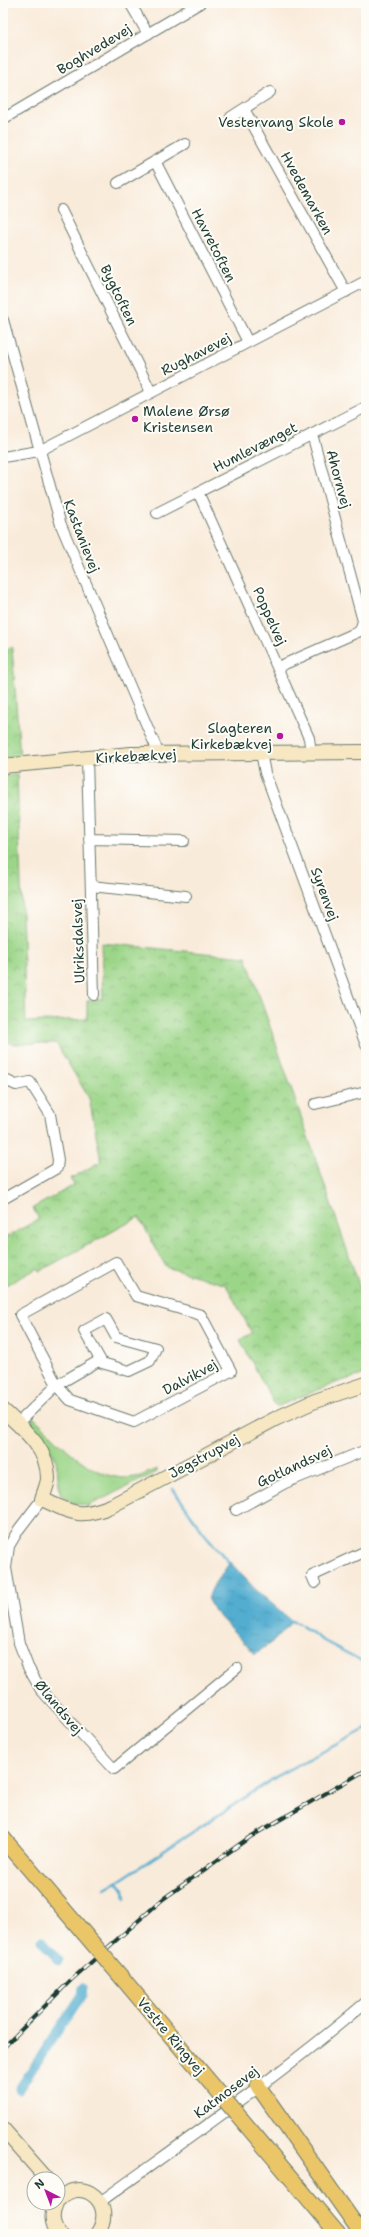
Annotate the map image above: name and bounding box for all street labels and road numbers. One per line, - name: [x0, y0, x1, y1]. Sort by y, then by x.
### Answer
- street label: Boghvedevej: [53, 20, 135, 78]
- street label: Hvedemarken: [277, 148, 337, 238]
- street label: Havretoften: [188, 205, 240, 285]
- street label: Bygtoften: [96, 261, 142, 329]
- street label: Rughavevej: [158, 329, 234, 379]
- street label: Humlevænget: [210, 418, 300, 476]
- street label: Ahornvej: [323, 448, 355, 510]
- street label: Kastanievej: [60, 497, 104, 575]
- street label: Poppelvej: [249, 584, 291, 648]
- street label: Kirkebækvej: [95, 745, 177, 767]
- street label: Syrenvej: [307, 865, 343, 923]
- street label: Ulriksdalsvej: [68, 898, 88, 984]
- street label: Dalvikvej: [160, 1355, 220, 1399]
- street label: Jegstrupvej: [165, 1430, 243, 1482]
- street label: Gotlandsvej: [254, 1441, 334, 1491]
- street label: Ølandsvej: [31, 1676, 87, 1738]
- street label: Vestre Ringvej: [133, 1993, 209, 2079]
- street label: Katmosevej: [190, 2062, 262, 2122]

